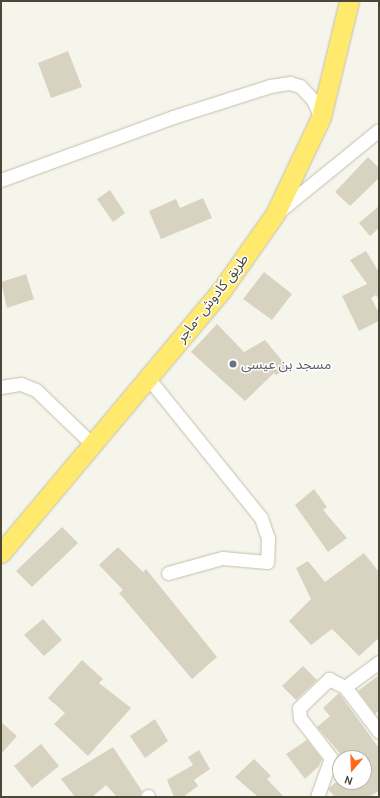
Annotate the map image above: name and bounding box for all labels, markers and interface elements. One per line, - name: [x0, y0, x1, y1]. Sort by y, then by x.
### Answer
- street label: طريق كادوش -ماجر: [172, 251, 252, 345]
- place label: مسجد بن عيسى: [241, 356, 331, 372]
- marker: مسجد بن عيسى: [228, 359, 238, 369]
- north arrow: [332, 750, 372, 790]
- text: N: [342, 773, 354, 788]

